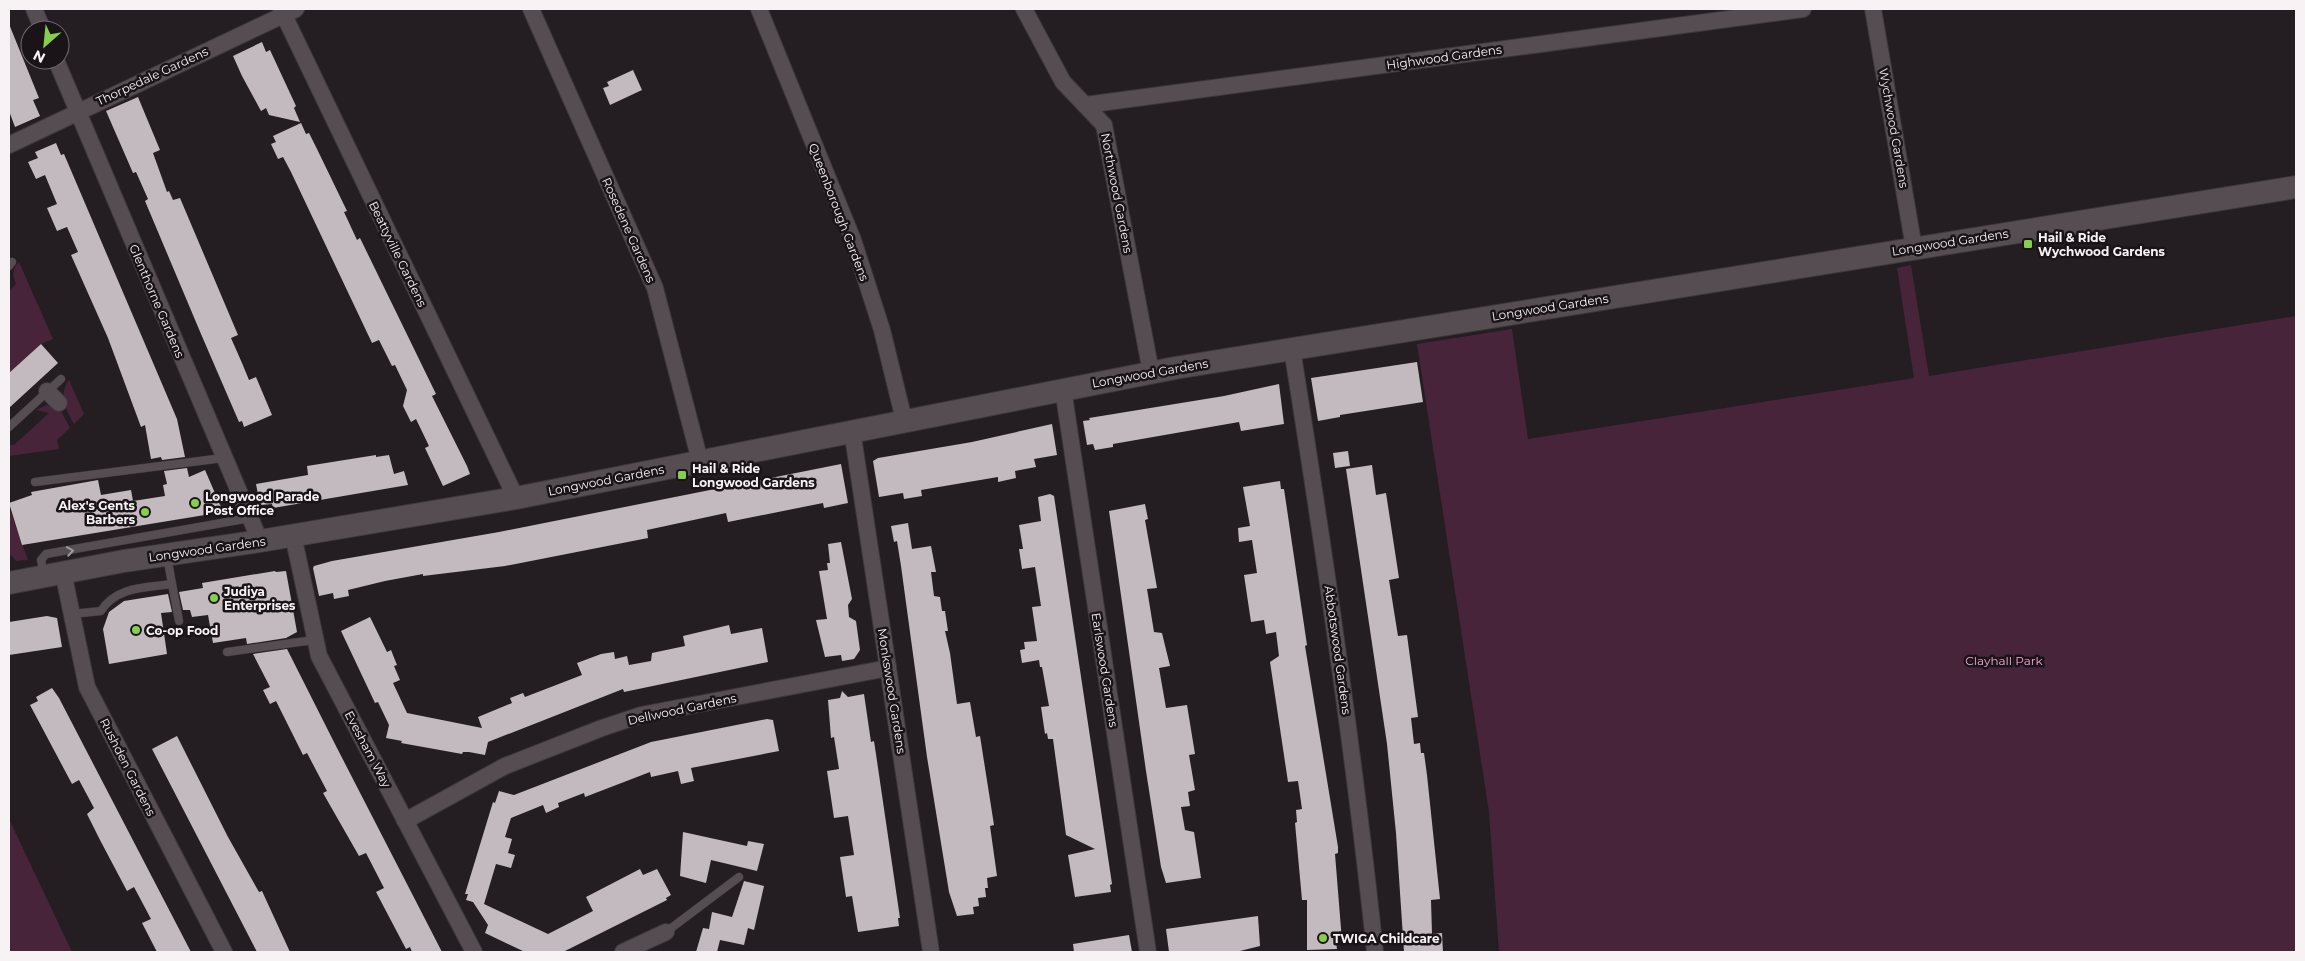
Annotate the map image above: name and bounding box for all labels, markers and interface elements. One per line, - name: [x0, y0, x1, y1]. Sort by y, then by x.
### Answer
- north arrow: [20, 20, 70, 70]
- street label: Highwood Gardens: [1385, 41, 1503, 73]
- street label: Thorpedale Gardens: [94, 43, 211, 109]
- text: N: [30, 46, 48, 67]
- street label: Wychwood Gardens: [1876, 67, 1912, 189]
- street label: Northwood Gardens: [1098, 132, 1136, 255]
- street label: Queenborough Gardens: [806, 141, 872, 283]
- street label: Rosedene Gardens: [599, 175, 659, 285]
- street label: Beattyville Gardens: [366, 199, 430, 309]
- street label: Longwood Gardens: [1891, 225, 2010, 259]
- place label: Hail & Ride Wychwood Gardens: [2038, 230, 2166, 259]
- marker: Hail & Ride Wychwood Gardens: [2022, 238, 2034, 250]
- street label: Glenthorne Gardens: [126, 242, 188, 360]
- street label: Longwood Gardens: [1491, 290, 1610, 324]
- street label: Longwood Gardens: [1091, 355, 1209, 391]
- street label: Longwood Gardens: [547, 461, 665, 499]
- place label: Hail & Ride Longwood Gardens: [692, 461, 815, 490]
- marker: Hail & Ride Longwood Gardens: [676, 469, 688, 481]
- place label: Longwood Parade Post Office: [205, 489, 320, 518]
- marker: Longwood Parade Post Office: [189, 497, 201, 509]
- place label: Alex's Gents Barbers: [57, 498, 136, 527]
- marker: Alex's Gents Barbers: [139, 506, 151, 518]
- street label: Longwood Gardens: [148, 533, 267, 565]
- one-way arrow: [66, 546, 75, 556]
- place label: Judiya Enterprises: [223, 584, 296, 613]
- street label: Abbotswood Gardens: [1322, 585, 1354, 716]
- marker: Judiya Enterprises: [208, 592, 220, 604]
- street label: Earlswood Gardens: [1089, 612, 1121, 728]
- place label: Co-op Food: [146, 623, 218, 638]
- marker: Co-op Food: [130, 624, 142, 636]
- street label: Monkswood Gardens: [875, 627, 909, 755]
- park label: Clayhall Park: [1965, 653, 2043, 668]
- street label: Dellwood Gardens: [626, 690, 738, 728]
- street label: Evesham Way: [342, 708, 395, 790]
- street label: Rushden Gardens: [97, 716, 159, 819]
- place label: TWIGA Childcare: [1333, 931, 1440, 946]
- marker: TWIGA Childcare: [1317, 932, 1329, 944]

